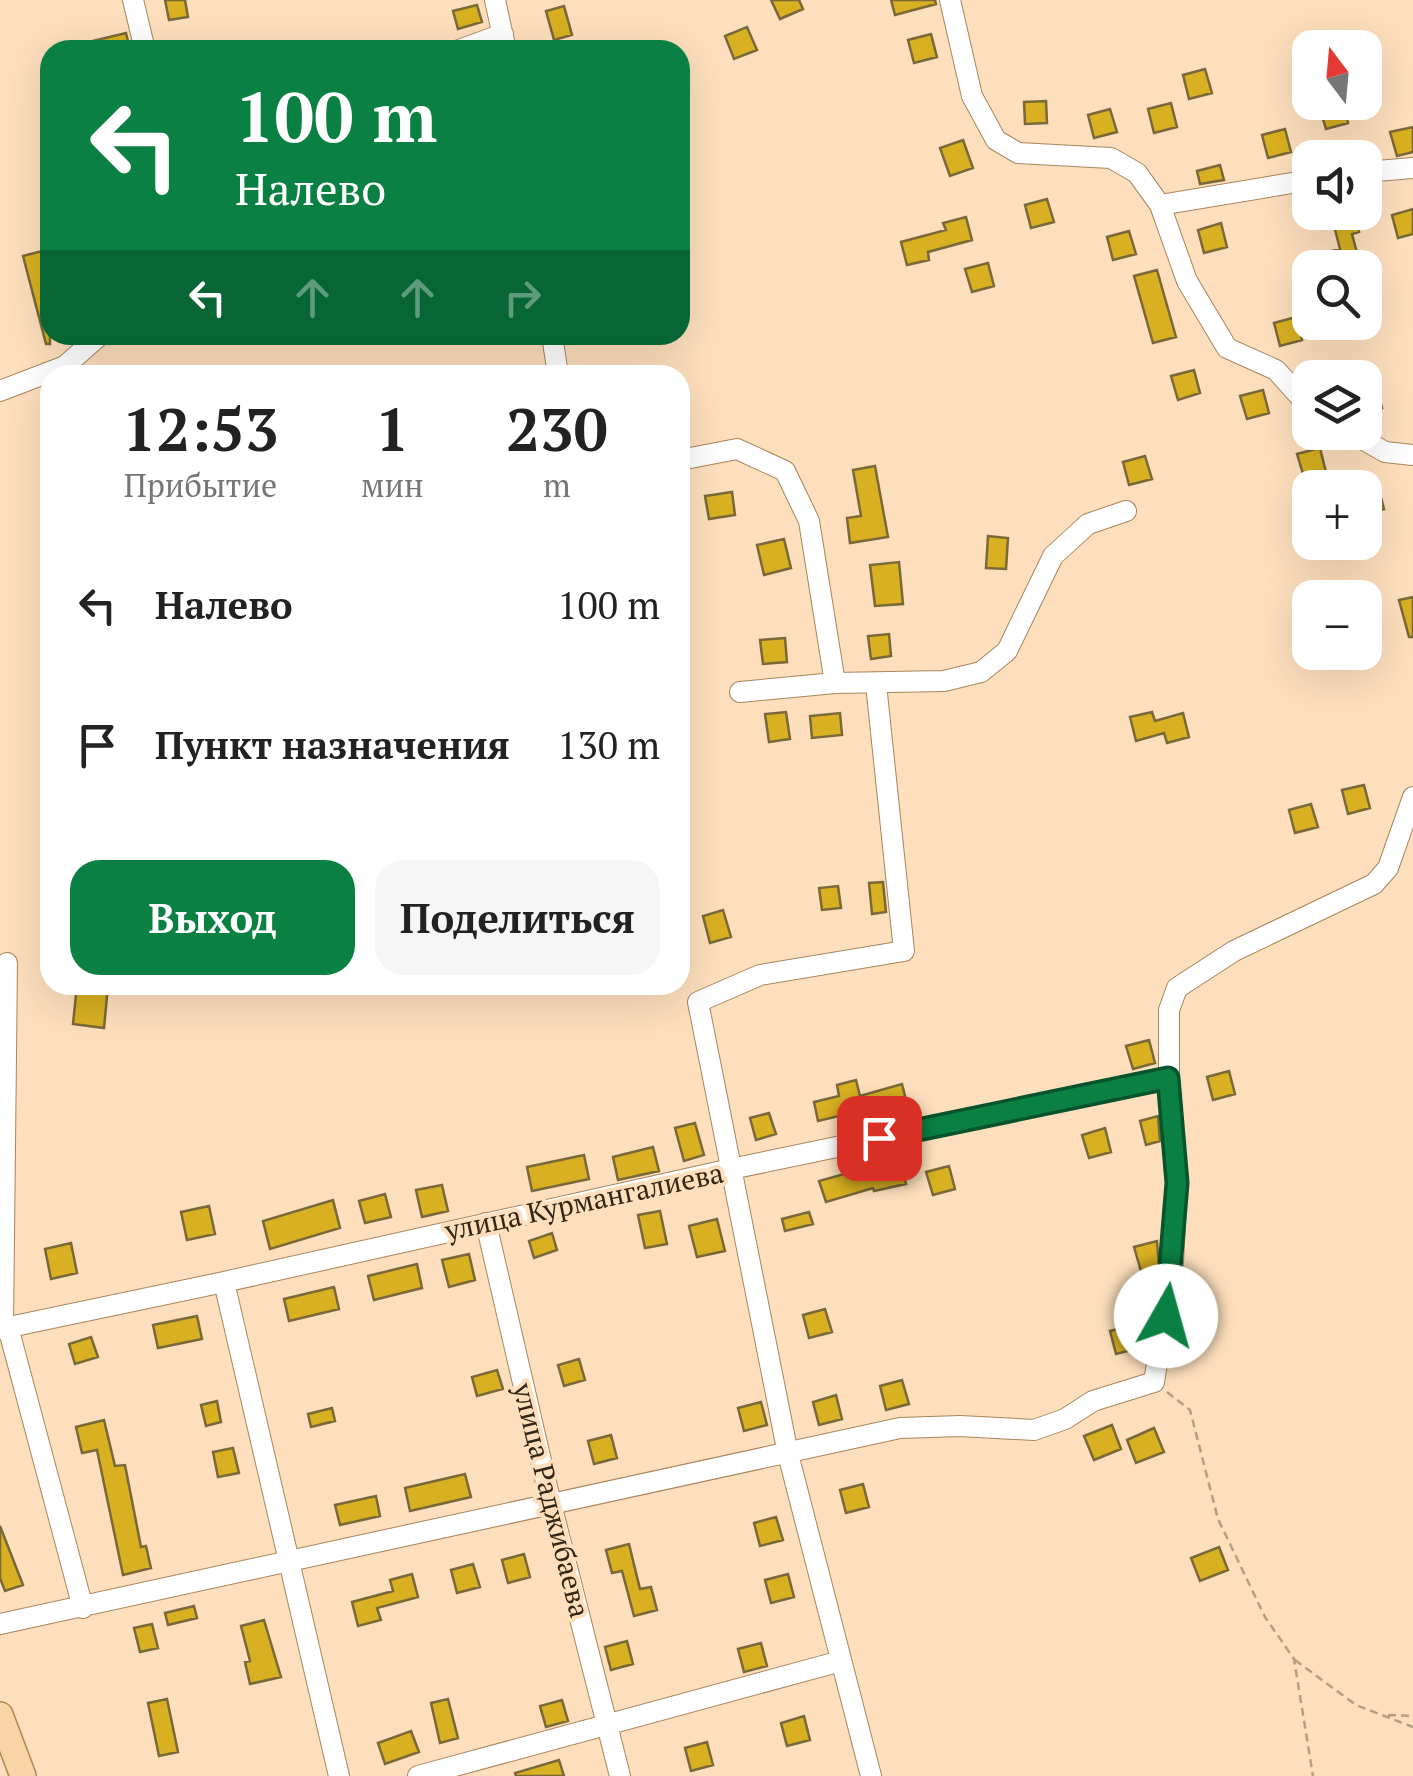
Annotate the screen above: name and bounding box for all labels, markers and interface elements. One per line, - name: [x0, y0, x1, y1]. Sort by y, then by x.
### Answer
- north arrow: [1292, 30, 1382, 120]
- map controls: [1292, 30, 1382, 670]
- text: 100 m: [235, 69, 437, 162]
- icon: left: [70, 80, 200, 210]
- button: sound: [1292, 140, 1382, 230]
- text: Налево: [235, 158, 386, 218]
- button: search: [1292, 250, 1382, 340]
- icon: left: [180, 270, 235, 325]
- icon: ahead: [285, 270, 340, 325]
- icon: ahead: [390, 270, 445, 325]
- icon: right: [495, 270, 550, 325]
- button: layers: [1292, 360, 1382, 450]
- text: 12:53: [122, 389, 279, 468]
- text: 1: [375, 389, 409, 468]
- text: 230: [506, 389, 608, 468]
- text: Прибытие: [124, 464, 277, 506]
- text: мин: [361, 464, 424, 506]
- text: m: [543, 464, 571, 506]
- button: +: [1292, 470, 1382, 560]
- icon: left: [70, 578, 125, 633]
- text: Налево: [155, 580, 293, 630]
- text: 100 m: [557, 580, 660, 630]
- button: −: [1292, 580, 1382, 670]
- icon: arrive: [70, 718, 125, 773]
- text: Пункт назначения: [155, 720, 510, 770]
- text: 130 m: [557, 720, 660, 770]
- button: Выход: [70, 860, 355, 975]
- button: Поделиться: [375, 860, 660, 975]
- pin: [837, 1096, 922, 1181]
- icon: arrive: [852, 1111, 907, 1166]
- street label: улица Курмангалиева: [440, 1153, 727, 1249]
- position arrow: [1114, 1264, 1218, 1368]
- street label: улица Раджибаева: [505, 1378, 599, 1621]

